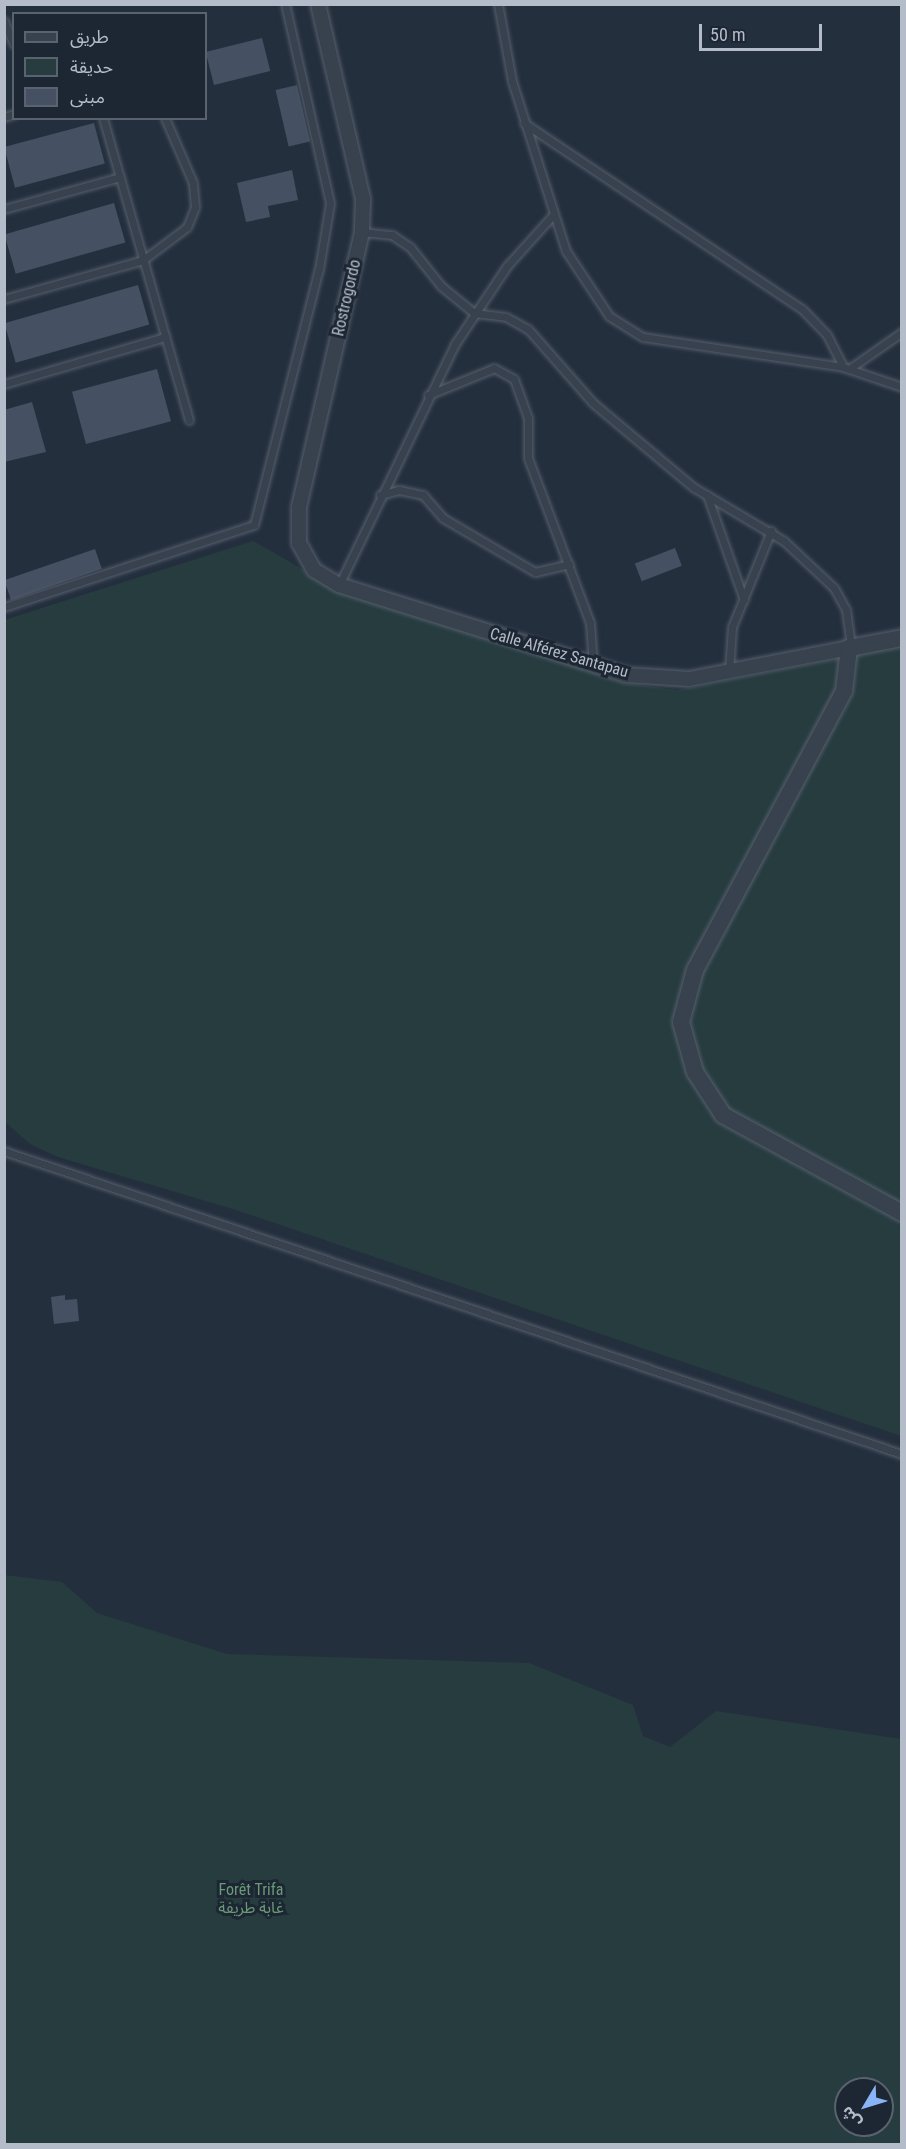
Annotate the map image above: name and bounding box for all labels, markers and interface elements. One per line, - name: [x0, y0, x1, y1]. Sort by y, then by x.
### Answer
- legend: [12, 12, 207, 120]
- scale bar: [702, 12, 825, 50]
- text: 50 m: [710, 24, 745, 45]
- text: طريق: [70, 26, 109, 47]
- text: حديقة: [70, 56, 113, 77]
- text: مبنى: [70, 86, 105, 107]
- street label: Rostrogordo: [329, 258, 365, 338]
- street label: Calle Alférez Santapau: [488, 624, 630, 682]
- park label: Forêt Trifa غابة طريفة: [218, 1880, 284, 1918]
- north arrow: [834, 2077, 894, 2137]
- text: ش: [837, 2103, 865, 2132]

